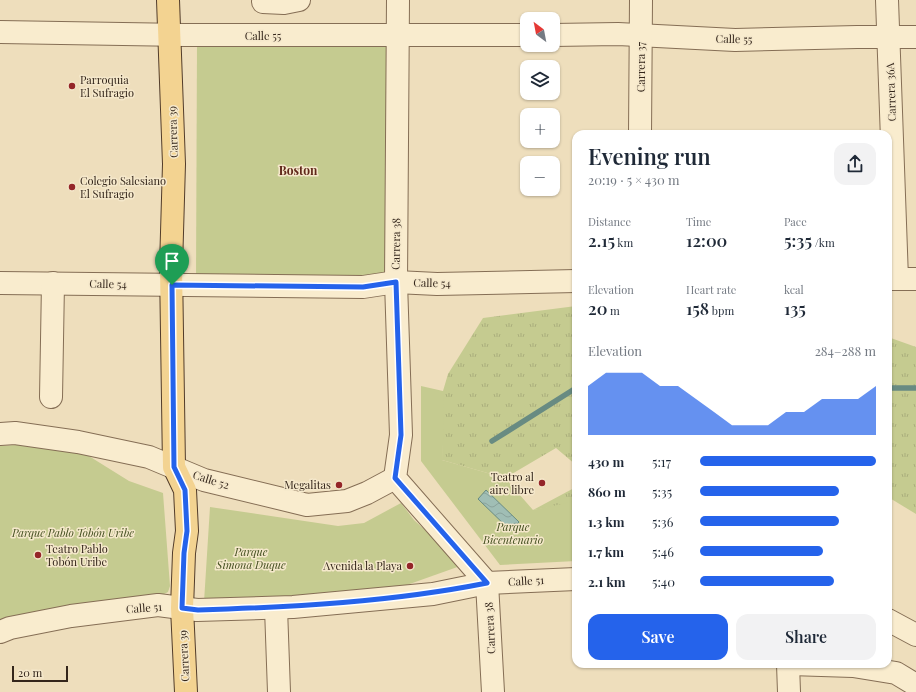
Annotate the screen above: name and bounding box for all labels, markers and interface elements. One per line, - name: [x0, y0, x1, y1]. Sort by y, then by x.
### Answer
- north arrow: [520, 12, 560, 52]
- map controls: [520, 12, 560, 196]
- street label: Calle 55: [245, 28, 282, 43]
- street label: Calle 55: [716, 31, 753, 46]
- street label: Carrera 37: [633, 41, 648, 92]
- button: layers: [520, 60, 560, 100]
- street label: Carrera 36A: [882, 62, 899, 122]
- place label: Parroquia El Sufragio: [80, 72, 134, 100]
- marker: Parroquia El Sufragio: [67, 81, 77, 91]
- street label: Carrera 39: [164, 106, 181, 158]
- button: +: [520, 108, 560, 148]
- text: Evening run: [588, 141, 711, 171]
- button: share: [834, 143, 876, 185]
- button: −: [520, 156, 560, 196]
- district label: Boston: [279, 162, 318, 178]
- text: 20:19 · 5 × 430 m: [588, 171, 679, 188]
- place label: Colegio Salesiano El Sufragio: [80, 173, 166, 201]
- marker: Colegio Salesiano El Sufragio: [67, 182, 77, 192]
- text: Distance: [588, 214, 631, 229]
- text: Time: [686, 214, 711, 229]
- text: Pace: [784, 214, 807, 229]
- street label: Carrera 38: [388, 218, 403, 270]
- text: 2.15: [588, 229, 615, 251]
- text: 12:00: [686, 229, 727, 251]
- text: 5:35: [784, 229, 812, 251]
- text: km: [615, 235, 633, 250]
- text: /km: [812, 235, 835, 250]
- pin: [155, 244, 189, 285]
- icon: arrive: [161, 250, 183, 272]
- street label: Calle 54: [413, 275, 451, 290]
- street label: Calle 54: [89, 276, 127, 291]
- text: Elevation: [588, 282, 634, 297]
- text: Heart rate: [686, 282, 736, 297]
- text: kcal: [784, 282, 804, 297]
- text: 20: [588, 297, 607, 319]
- text: 158: [686, 297, 709, 319]
- text: 135: [784, 297, 806, 319]
- text: m: [607, 303, 620, 318]
- text: bpm: [709, 303, 734, 318]
- text: Elevation: [588, 342, 642, 359]
- text: 284–288 m: [815, 342, 876, 359]
- text: 430 m: [588, 453, 624, 470]
- text: 5:17: [652, 453, 671, 470]
- street label: Calle 52: [191, 467, 231, 492]
- place label: Teatro al aire libre: [490, 469, 534, 497]
- place label: Megalitas: [284, 477, 331, 492]
- marker: Teatro al aire libre: [537, 478, 547, 488]
- marker: Megalitas: [334, 480, 344, 490]
- text: 860 m: [588, 483, 626, 500]
- text: 5:35: [652, 483, 672, 500]
- text: 1.3 km: [588, 513, 625, 530]
- text: 5:36: [652, 513, 673, 530]
- park label: Parque Bicentenario: [482, 519, 543, 547]
- park label: Parque Pablo Tobón Uribe: [11, 525, 134, 540]
- place label: Teatro Pablo Tobón Uribe: [46, 541, 108, 569]
- text: 1.7 km: [588, 543, 624, 560]
- text: 5:46: [652, 543, 674, 560]
- park label: Parque Simona Duque: [215, 544, 286, 572]
- marker: Teatro Pablo Tobón Uribe: [33, 550, 43, 560]
- place label: Avenida la Playa: [322, 558, 403, 573]
- marker: Avenida la Playa: [405, 561, 415, 571]
- street label: Calle 51: [508, 572, 544, 589]
- text: 2.1 km: [588, 573, 626, 590]
- text: 5:40: [652, 573, 675, 590]
- street label: Calle 51: [125, 599, 163, 616]
- street label: Carrera 38: [481, 601, 498, 654]
- button: Save: [588, 614, 728, 660]
- button: Share: [736, 614, 876, 660]
- street label: Carrera 39: [175, 629, 192, 682]
- scale bar: [12, 664, 68, 683]
- text: 20 m: [18, 665, 42, 680]

